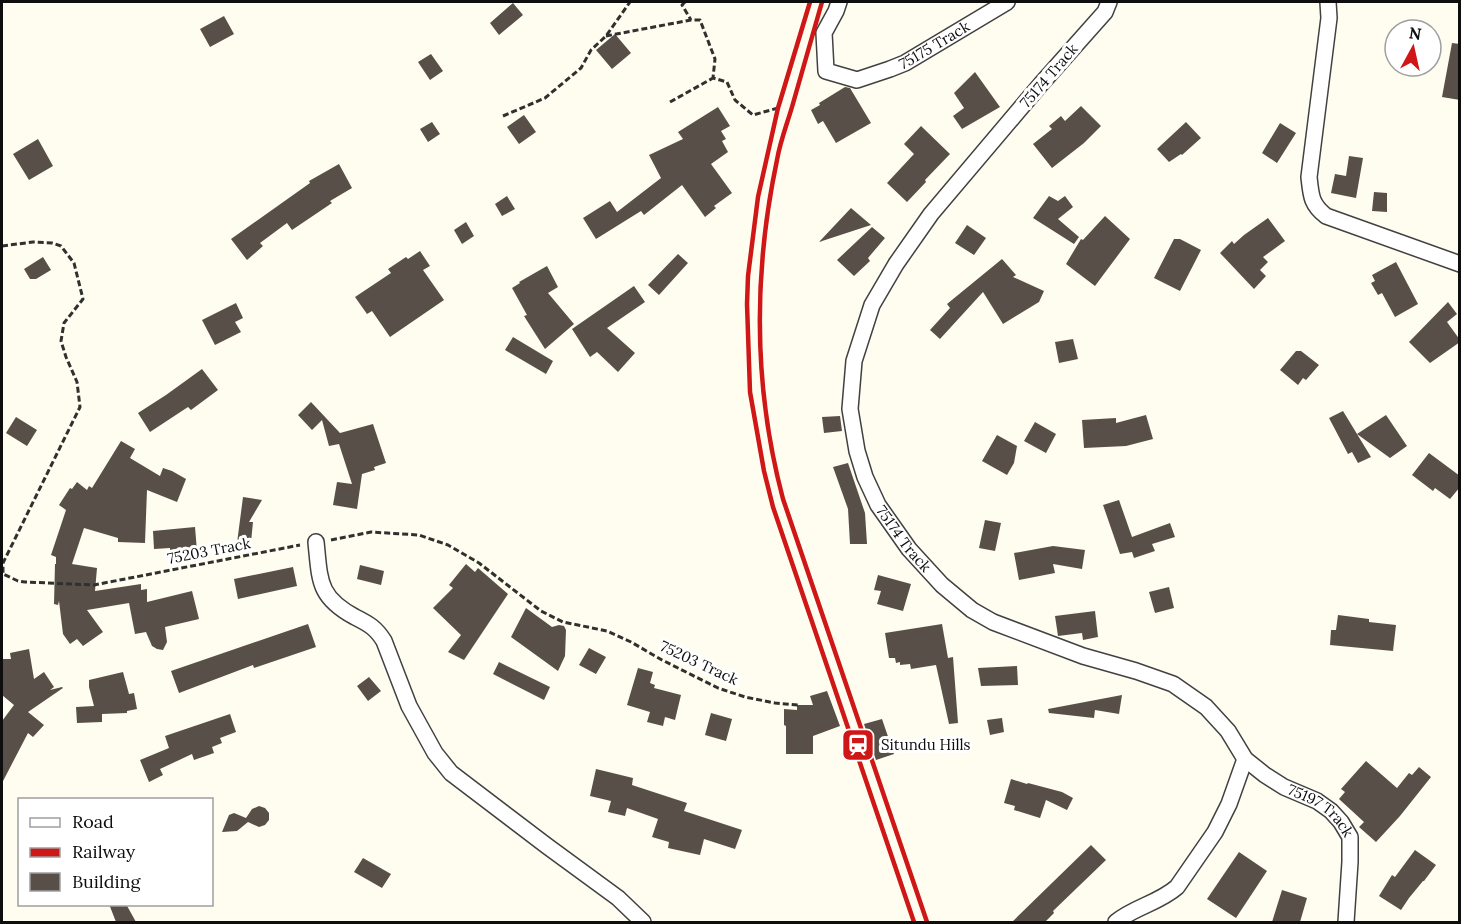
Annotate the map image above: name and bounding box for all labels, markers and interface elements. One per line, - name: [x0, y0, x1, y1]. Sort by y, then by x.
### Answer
- street label: 75175 Track: [896, 17, 973, 73]
- north arrow: [1383, 18, 1443, 78]
- text: N: [1408, 22, 1423, 44]
- street label: 75174 Track: [1016, 40, 1082, 112]
- street label: 75174 Track: [872, 502, 935, 576]
- street label: 75203 Track: [166, 533, 252, 568]
- street label: 75203 Track: [657, 636, 741, 689]
- station icon: Situndu Hills: [840, 727, 876, 763]
- place label: Situndu Hills: [881, 735, 971, 754]
- street label: 75197 Track: [1285, 780, 1358, 840]
- legend: [18, 798, 213, 906]
- text: Road: [72, 810, 114, 833]
- text: Railway: [72, 840, 136, 863]
- text: Building: [72, 870, 142, 893]

